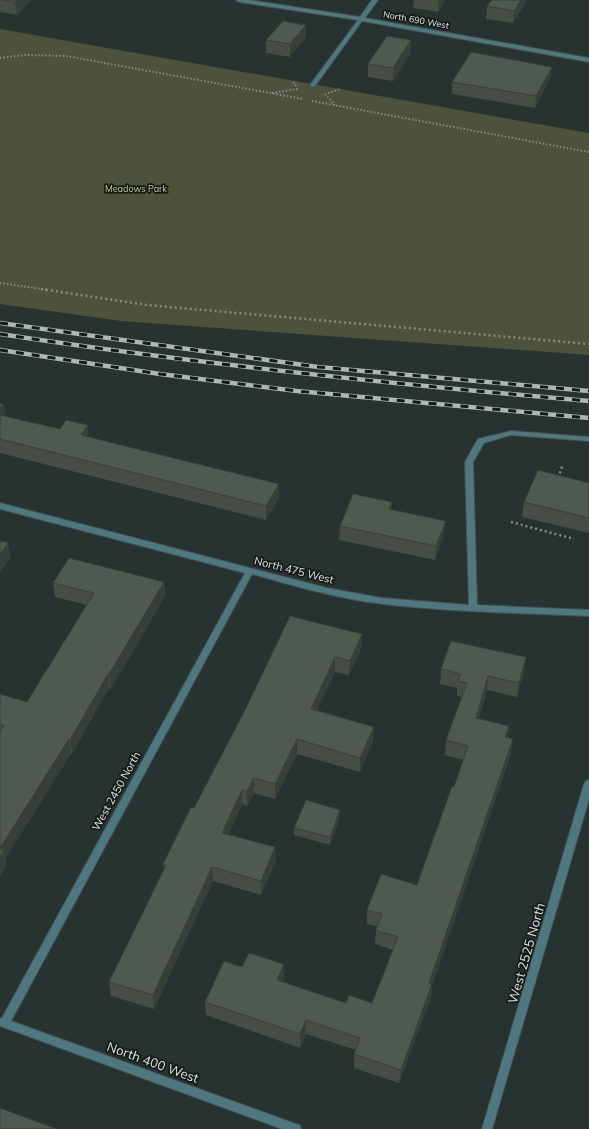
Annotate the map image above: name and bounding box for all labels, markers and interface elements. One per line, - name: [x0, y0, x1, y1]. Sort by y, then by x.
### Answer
- street label: North 690 West: [382, 8, 450, 31]
- park label: Meadows Park: [105, 183, 167, 194]
- street label: North 475 West: [253, 553, 335, 587]
- street label: West 2450 North: [89, 749, 143, 833]
- street label: West 2525 North: [504, 901, 548, 1005]
- street label: North 400 West: [105, 1038, 201, 1086]

